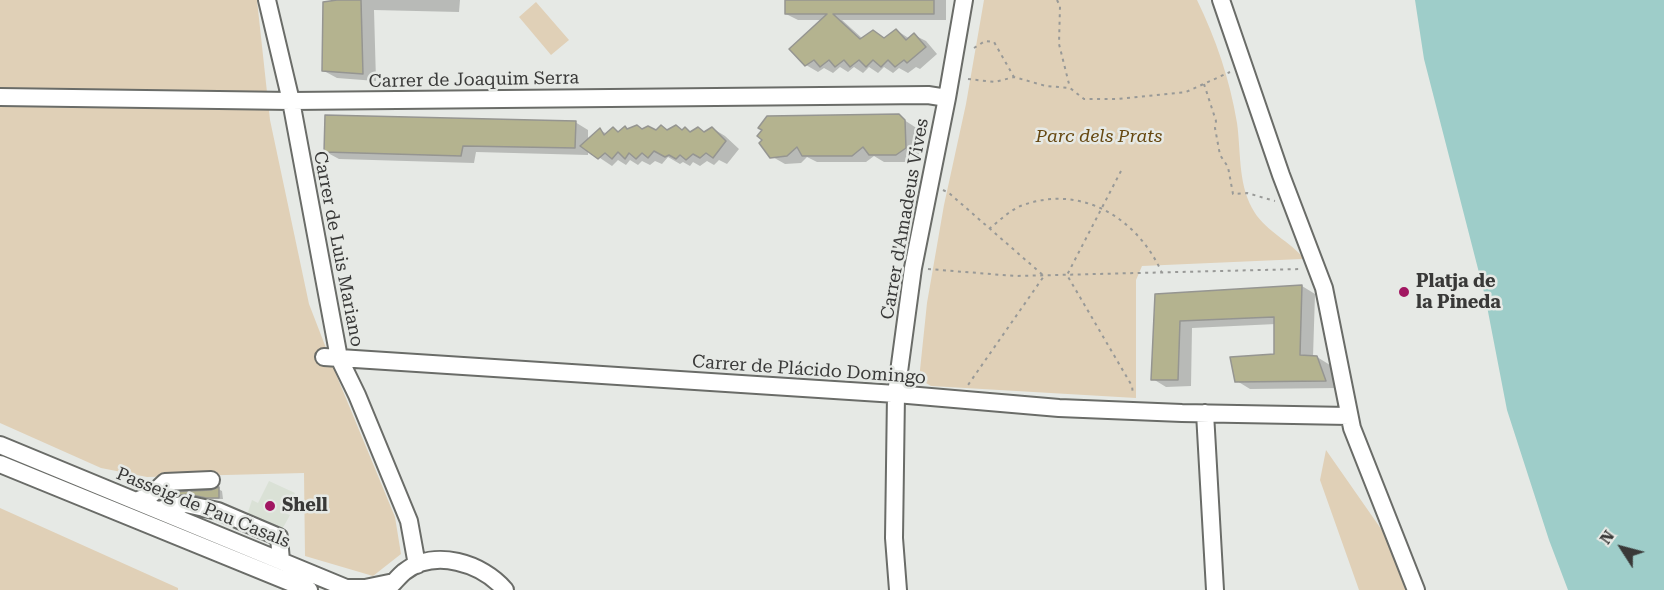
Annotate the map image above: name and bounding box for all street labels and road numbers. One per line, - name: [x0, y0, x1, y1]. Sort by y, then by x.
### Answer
- street label: Carrer de Joaquim Serra: [369, 67, 579, 93]
- street label: Carrer d'Amadeus Vives: [877, 117, 933, 321]
- street label: Carrer de Luis Mariano: [308, 149, 368, 349]
- street label: Carrer de Plácido Domingo: [691, 351, 927, 389]
- street label: Passeig de Pau Casals: [113, 463, 293, 553]

